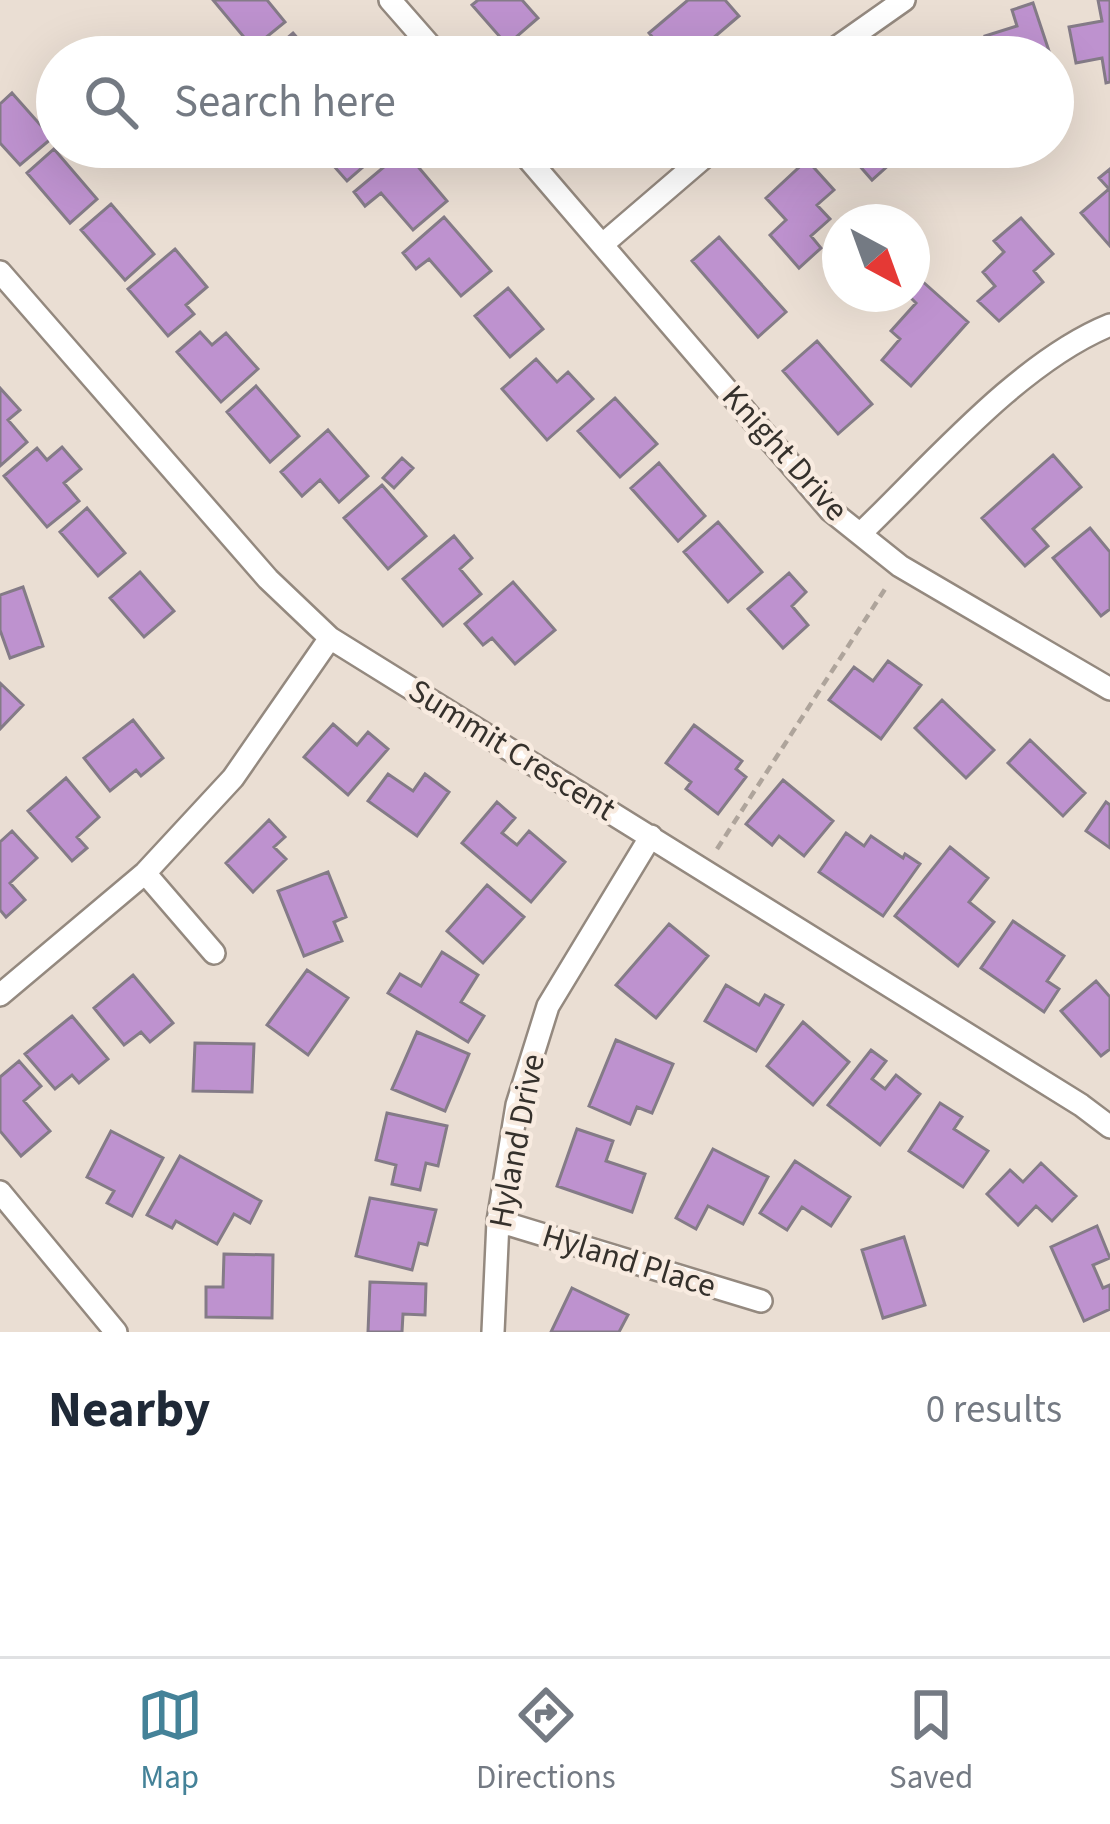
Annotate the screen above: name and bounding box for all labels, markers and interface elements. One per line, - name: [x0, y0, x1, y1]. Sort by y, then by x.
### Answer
- search box: [36, 36, 1074, 168]
- icon: search: [78, 69, 144, 135]
- text: Search here: [174, 70, 396, 134]
- north arrow: [822, 204, 930, 312]
- street label: Knight Drive: [711, 374, 859, 532]
- street label: Summit Crescent: [399, 667, 625, 833]
- street label: Hyland Drive: [477, 1050, 557, 1232]
- street label: Hyland Place: [536, 1212, 722, 1310]
- text: Nearby: [48, 1374, 210, 1446]
- text: 0 results: [926, 1382, 1062, 1438]
- tab: Map: [137, 1682, 203, 1801]
- tab: Directions: [476, 1682, 616, 1801]
- tab: Saved: [889, 1682, 973, 1801]

